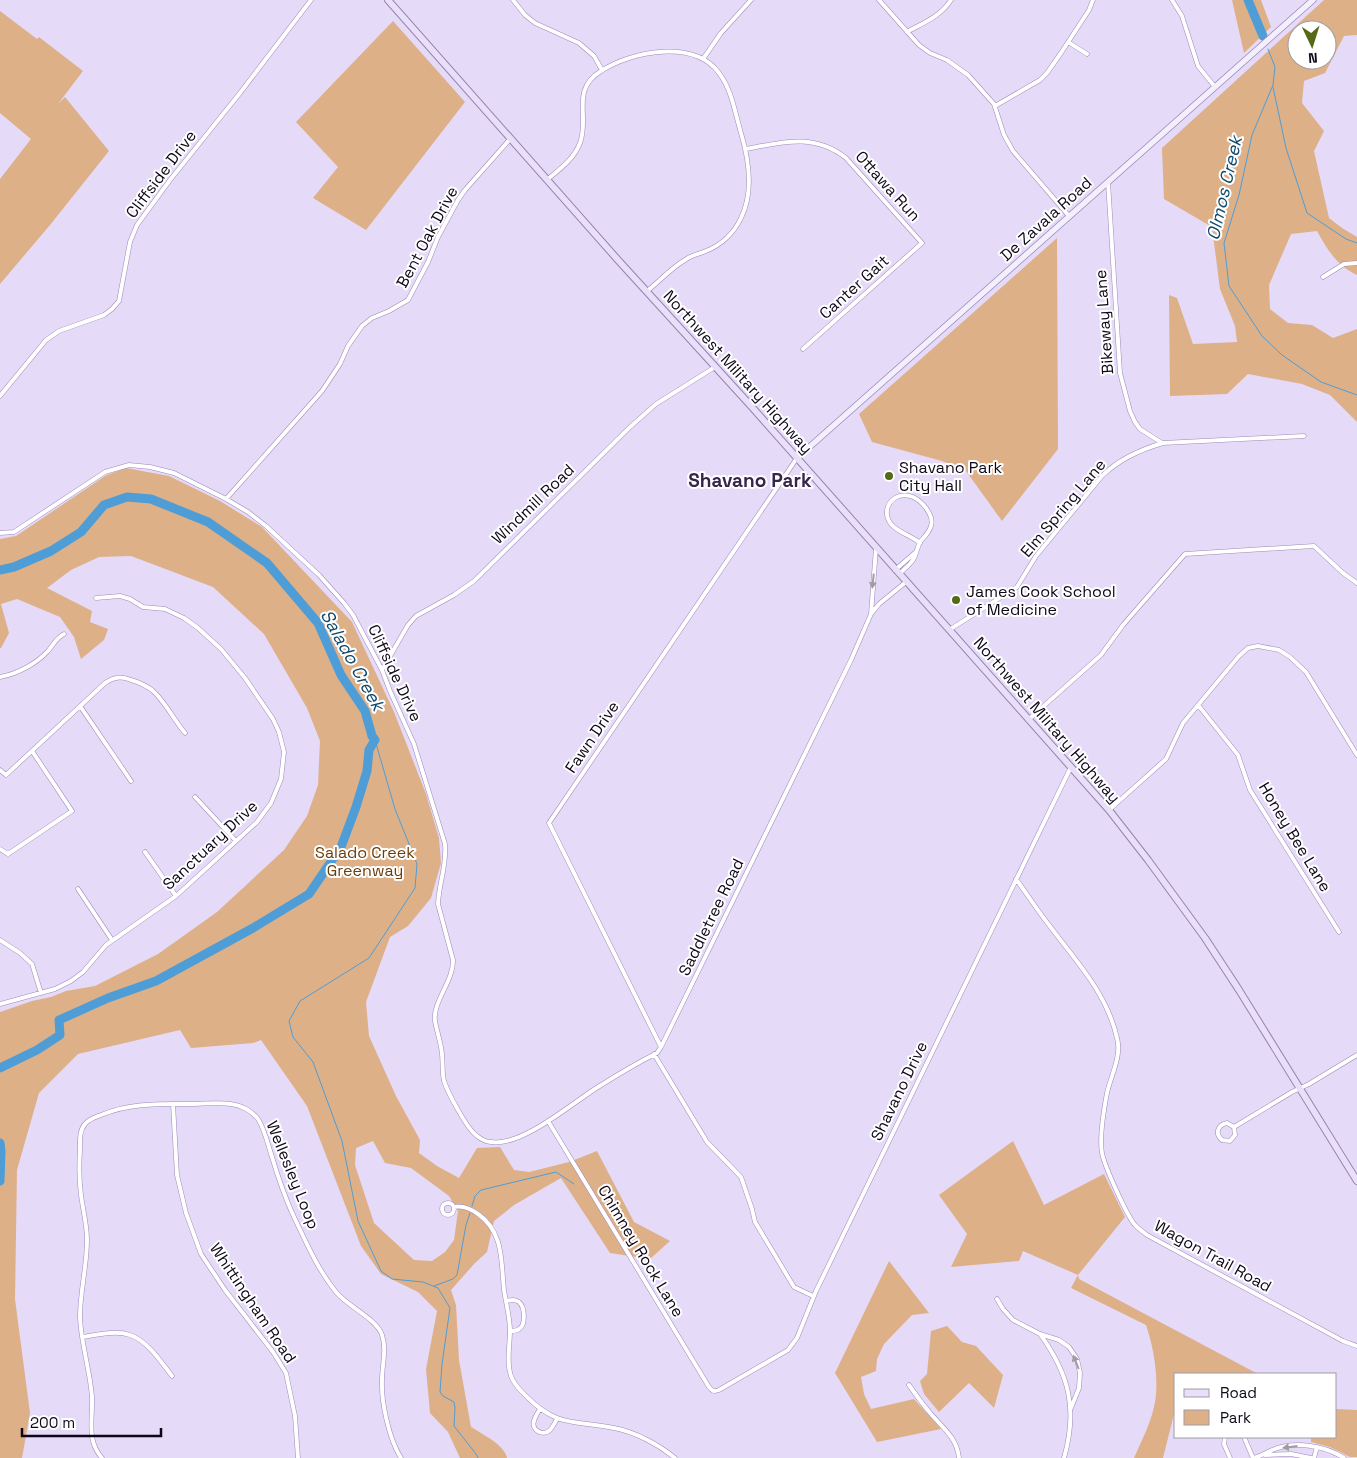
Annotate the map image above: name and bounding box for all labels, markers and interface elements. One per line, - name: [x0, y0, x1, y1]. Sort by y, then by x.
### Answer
- north arrow: [1287, 20, 1337, 70]
- text: N: [1308, 49, 1318, 67]
- street label: Cliffside Drive: [121, 126, 201, 222]
- water label: Olmos Creek: [1201, 131, 1248, 242]
- street label: Ottawa Run: [851, 146, 925, 226]
- street label: De Zavala Road: [996, 172, 1096, 266]
- street label: Bent Oak Drive: [391, 183, 463, 291]
- street label: Canter Gait: [815, 250, 893, 324]
- street label: Bikeway Lane: [1090, 269, 1118, 375]
- street label: Northwest Military Highway: [659, 286, 817, 458]
- street label: Elm Spring Lane: [1016, 454, 1110, 562]
- place label: Shavano Park City Hall: [899, 457, 1002, 496]
- street label: Windmill Road: [487, 459, 579, 549]
- district label: Shavano Park: [688, 468, 812, 493]
- marker: Shavano Park City Hall: [883, 470, 895, 482]
- one-way arrow: [869, 574, 877, 590]
- place label: James Cook School of Medicine: [966, 581, 1116, 620]
- marker: James Cook School of Medicine: [950, 594, 962, 606]
- water label: Salado Creek: [316, 605, 391, 717]
- street label: Cliffside Drive: [363, 621, 427, 725]
- street label: Northwest Military Highway: [969, 633, 1125, 807]
- street label: Fawn Drive: [560, 697, 624, 777]
- street label: Honey Bee Lane: [1254, 778, 1336, 896]
- street label: Sanctuary Drive: [158, 795, 262, 895]
- park label: Salado Creek Greenway: [315, 842, 415, 881]
- street label: Saddletree Road: [674, 855, 748, 979]
- street label: Shavano Drive: [866, 1038, 932, 1144]
- street label: Wellesley Loop: [262, 1118, 324, 1232]
- street label: Chimney Rock Lane: [593, 1181, 689, 1321]
- street label: Wagon Trail Road: [1151, 1215, 1275, 1297]
- street label: Whittingham Road: [205, 1239, 301, 1367]
- one-way arrow: [1072, 1354, 1080, 1369]
- legend: [1174, 1373, 1337, 1438]
- text: Road: [1220, 1383, 1257, 1402]
- scale bar: [22, 1406, 161, 1438]
- text: Park: [1220, 1408, 1251, 1427]
- text: 200 m: [30, 1413, 75, 1432]
- one-way arrow: [1282, 1443, 1298, 1451]

